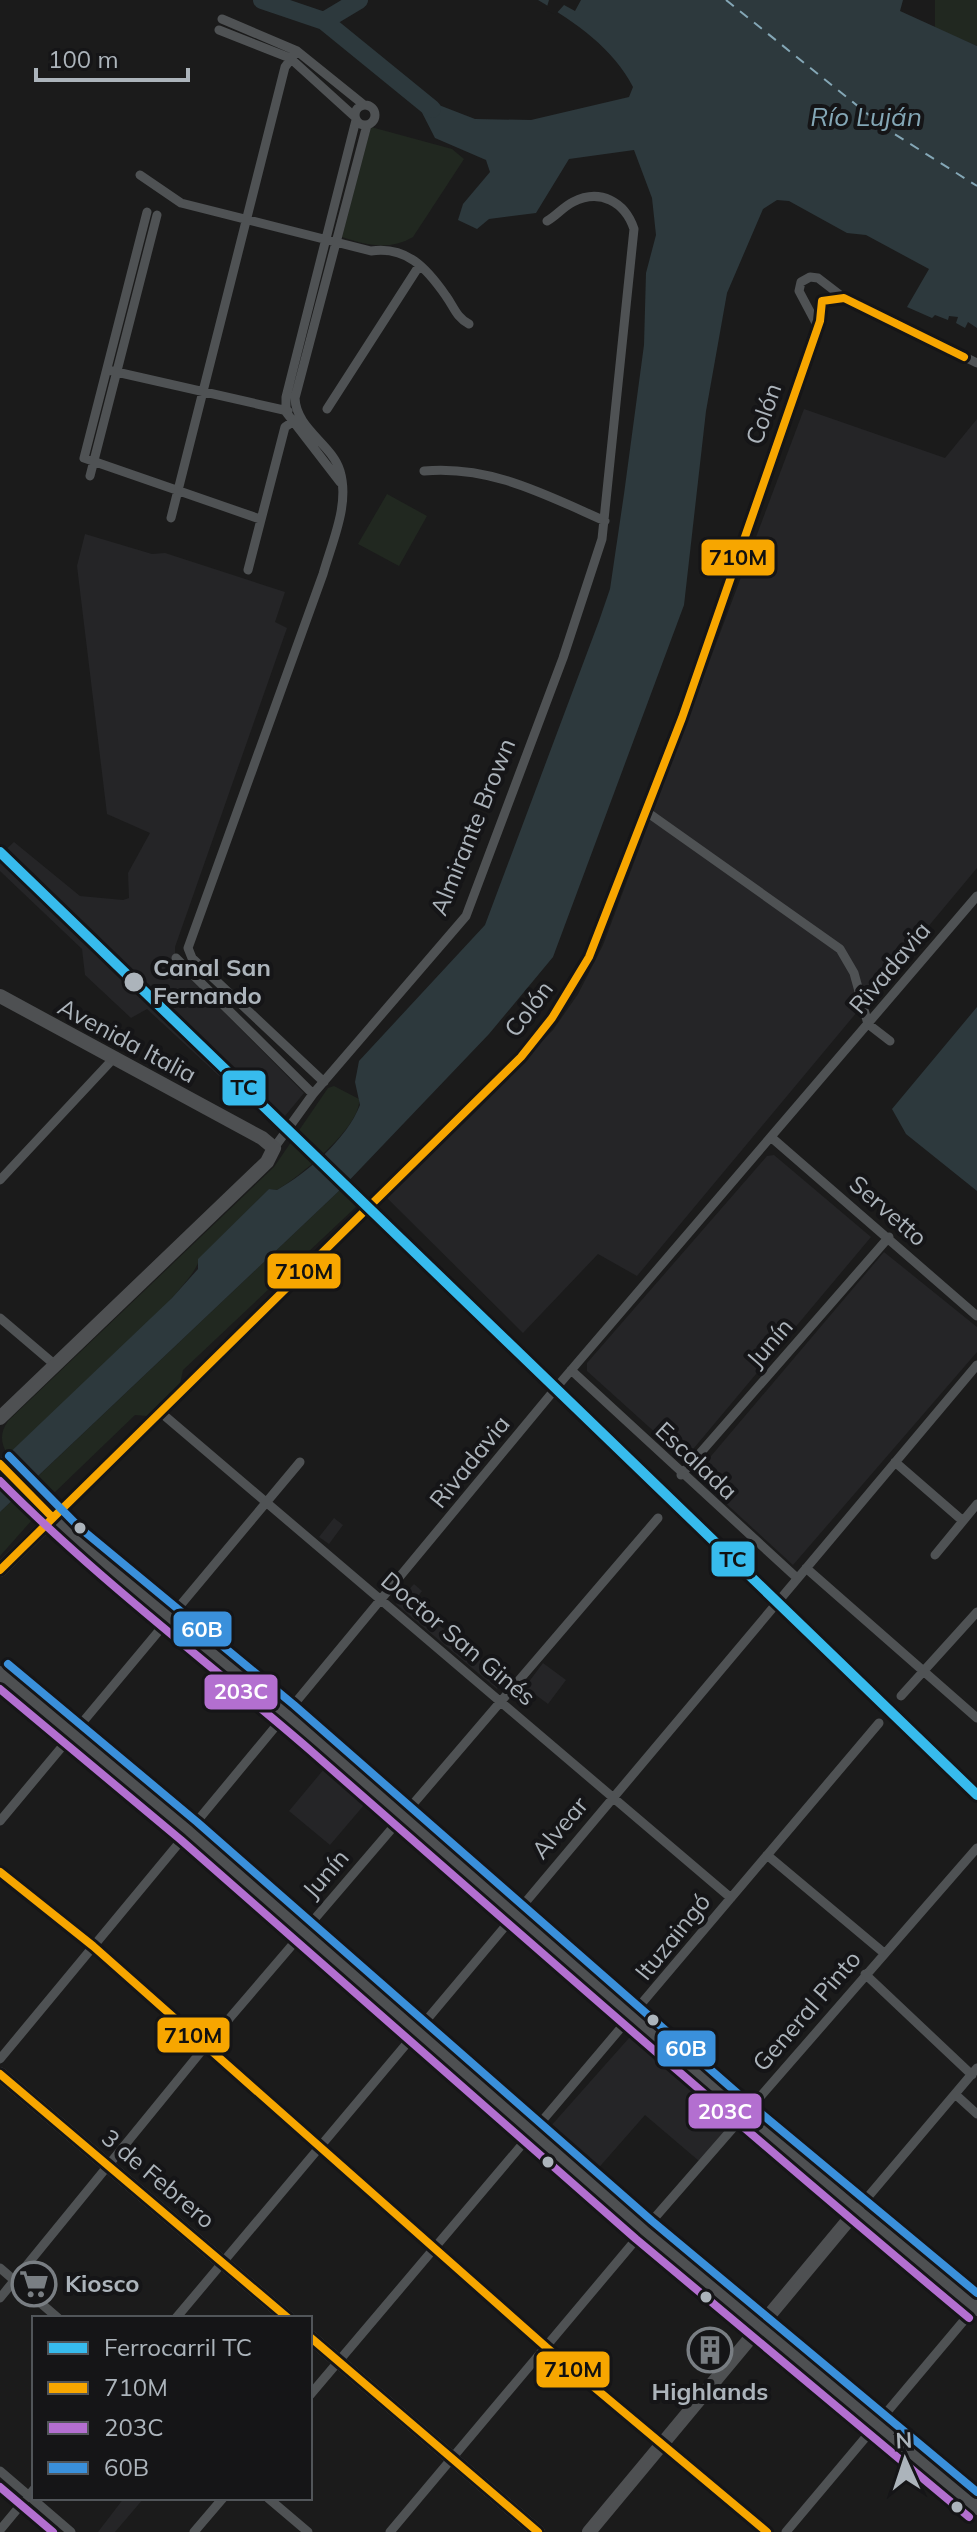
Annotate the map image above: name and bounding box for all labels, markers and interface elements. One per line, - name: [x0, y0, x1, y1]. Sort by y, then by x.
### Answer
- scale bar: [36, 32, 188, 82]
- text: 100 m: [48, 44, 119, 74]
- water label: Río Luján: [810, 100, 922, 133]
- street label: Colón: [739, 379, 787, 448]
- line badge: 710M: [700, 538, 776, 577]
- text: 710M: [709, 543, 767, 571]
- street label: Almirante Brown: [423, 734, 521, 919]
- street label: Rivadavia: [842, 915, 936, 1019]
- place label: Canal San Fernando: [153, 952, 271, 1010]
- marker: Canal San Fernando: [122, 970, 146, 994]
- street label: Colón: [497, 974, 559, 1042]
- street label: Avenida Italia: [53, 991, 202, 1089]
- line badge: TC: [221, 1069, 267, 1107]
- text: TC: [230, 1073, 258, 1101]
- street label: Servetto: [844, 1168, 934, 1252]
- line badge: 710M: [266, 1252, 342, 1290]
- text: 710M: [275, 1257, 333, 1285]
- street label: Junín: [740, 1312, 799, 1373]
- street label: Rivadavia: [423, 1409, 516, 1514]
- street label: Escalada: [650, 1415, 744, 1506]
- unlabelled marker: [72, 1520, 88, 1536]
- line badge: TC: [710, 1540, 756, 1578]
- text: TC: [719, 1545, 747, 1573]
- street label: Doctor San Ginés: [375, 1565, 542, 1712]
- line badge: 60B: [172, 1610, 233, 1648]
- text: 60B: [181, 1615, 223, 1643]
- line badge: 203C: [203, 1673, 279, 1711]
- text: 203C: [214, 1677, 268, 1705]
- street label: Alvear: [525, 1790, 594, 1865]
- street label: Junín: [296, 1843, 355, 1904]
- street label: Ituzaingó: [628, 1887, 716, 1986]
- street label: General Pinto: [746, 1944, 867, 2077]
- unlabelled marker: [645, 2012, 661, 2028]
- line badge: 710M: [156, 2016, 231, 2054]
- text: 710M: [164, 2021, 222, 2049]
- line badge: 60B: [656, 2029, 717, 2068]
- text: 60B: [665, 2034, 707, 2062]
- line badge: 203C: [687, 2092, 763, 2130]
- text: 203C: [698, 2097, 752, 2125]
- street label: 3 de Febrero: [96, 2122, 221, 2234]
- unlabelled marker: [540, 2154, 556, 2170]
- supermarket icon: Kiosco: [10, 2260, 58, 2308]
- place label: Kiosco: [65, 2268, 140, 2298]
- unlabelled marker: [698, 2289, 714, 2305]
- legend: [32, 2316, 312, 2500]
- building icon: Highlands: [686, 2326, 734, 2374]
- text: Ferrocarril TC: [104, 2332, 252, 2362]
- line badge: 710M: [535, 2350, 611, 2389]
- text: 710M: [544, 2355, 602, 2383]
- text: 710M: [104, 2372, 168, 2402]
- place label: Highlands: [652, 2376, 768, 2406]
- text: 203C: [104, 2412, 164, 2442]
- north arrow: [865, 2420, 945, 2500]
- text: N: [895, 2426, 913, 2454]
- text: 60B: [104, 2452, 149, 2482]
- unlabelled marker: [949, 2499, 965, 2515]

